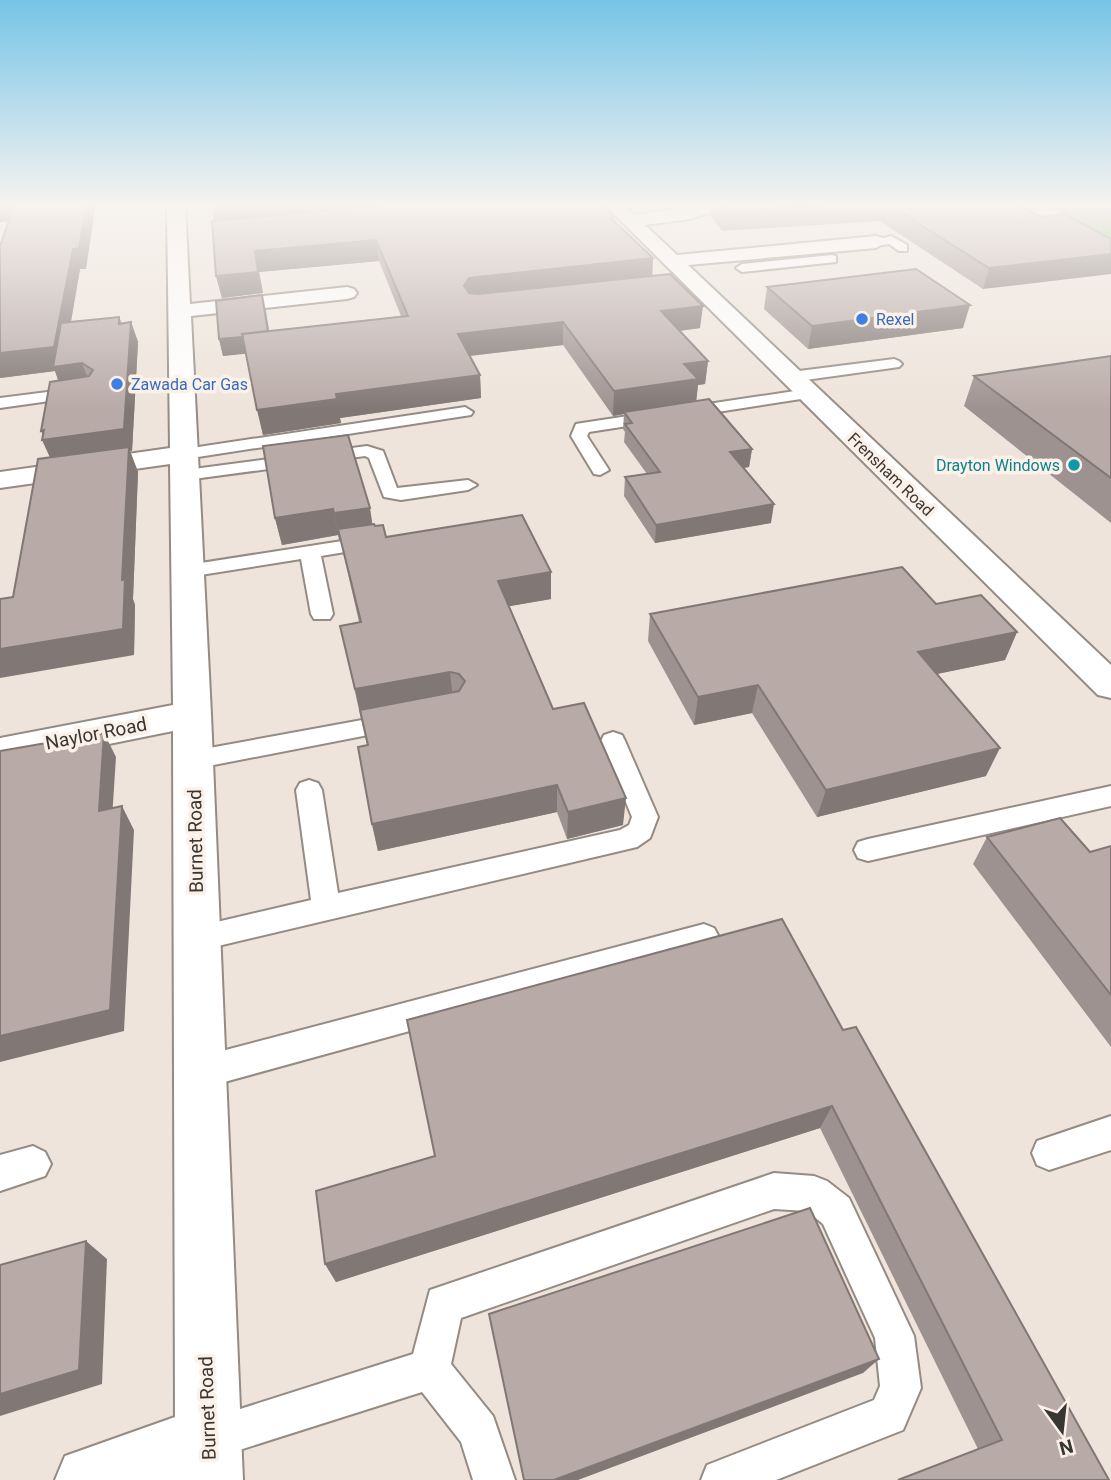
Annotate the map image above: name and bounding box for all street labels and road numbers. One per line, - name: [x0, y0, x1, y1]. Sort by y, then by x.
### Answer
- street label: Frensham Road: [844, 429, 937, 520]
- street label: Naylor Road: [43, 712, 149, 755]
- street label: Burnet Road: [183, 789, 208, 893]
- street label: Burnet Road: [194, 1356, 221, 1460]

